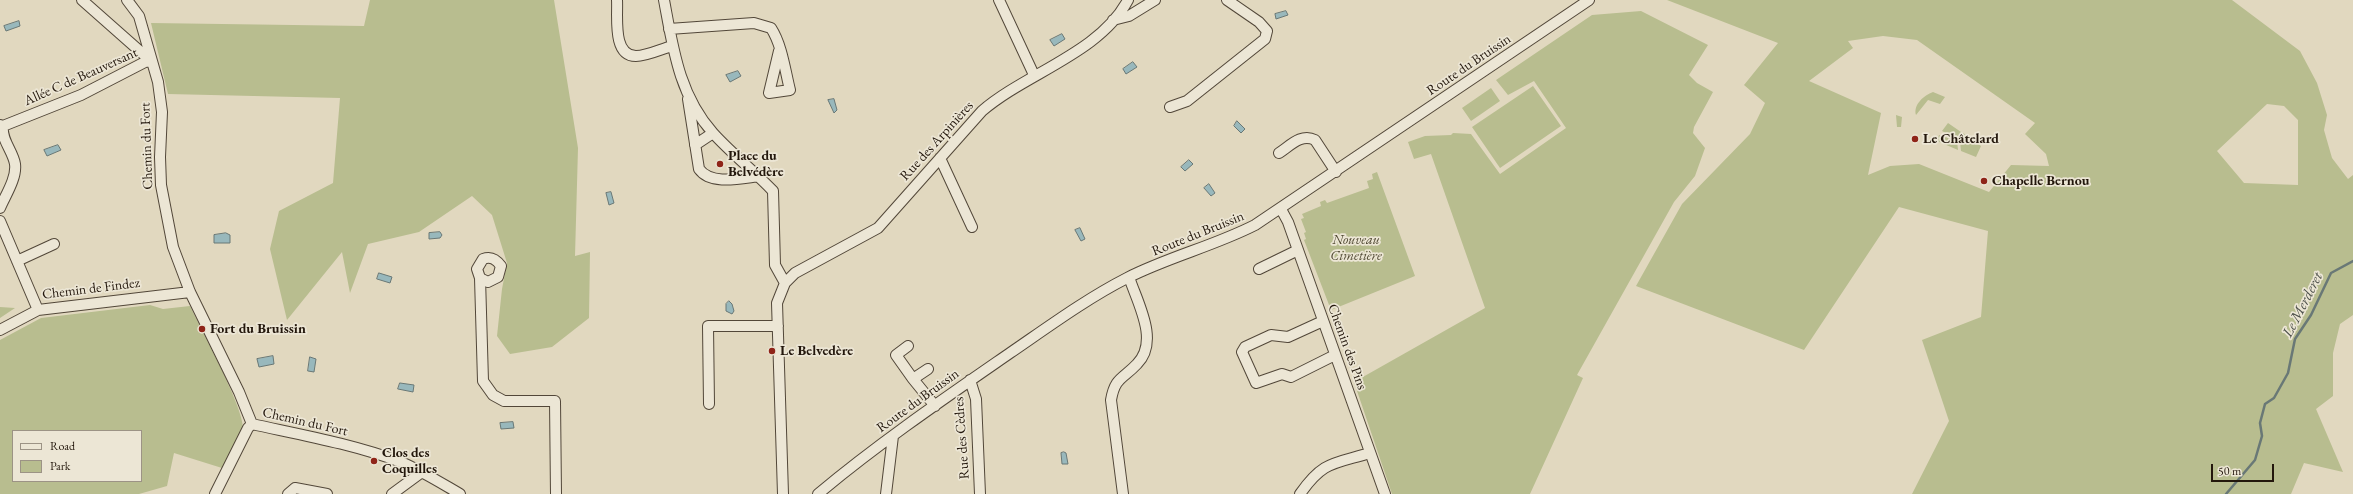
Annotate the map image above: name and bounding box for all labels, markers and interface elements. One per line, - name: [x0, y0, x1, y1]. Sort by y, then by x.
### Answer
- street label: Route du Bruissin: [1424, 31, 1514, 99]
- street label: Allée C de Beauversant: [22, 44, 140, 110]
- street label: Rue des Arpinières: [897, 98, 977, 184]
- street label: Chemin du Fort: [137, 102, 157, 190]
- place label: Le Châtelard: [1923, 131, 1999, 147]
- marker: Le Châtelard: [1910, 134, 1920, 144]
- place label: Place du Belvédère: [728, 148, 784, 180]
- marker: Place du Belvédère: [715, 159, 725, 169]
- place label: Chapelle Bernou: [1992, 173, 2089, 189]
- marker: Chapelle Bernou: [1979, 176, 1989, 186]
- street label: Route du Bruissin: [1150, 208, 1246, 260]
- park label: Nouveau Cimetière: [1330, 232, 1382, 264]
- water label: Le Merderet: [2279, 269, 2327, 341]
- street label: Chemin de Findez: [41, 275, 141, 303]
- street label: Chemin des Pins: [1324, 302, 1370, 392]
- place label: Fort du Bruissin: [210, 321, 306, 337]
- marker: Fort du Bruissin: [197, 324, 207, 334]
- place label: Le Belvedère: [780, 343, 853, 359]
- marker: Le Belvedère: [767, 346, 777, 356]
- street label: Route du Bruissin: [874, 365, 962, 437]
- street label: Rue des Cèdres: [951, 396, 973, 480]
- street label: Chemin du Fort: [261, 404, 349, 440]
- legend: [12, 430, 142, 482]
- text: Road: [50, 438, 75, 454]
- place label: Clos des Coquilles: [382, 445, 437, 478]
- marker: Clos des Coquilles: [369, 456, 379, 466]
- scale bar: [2213, 456, 2276, 482]
- text: Park: [50, 458, 70, 474]
- text: 50 m: [2218, 463, 2241, 479]

